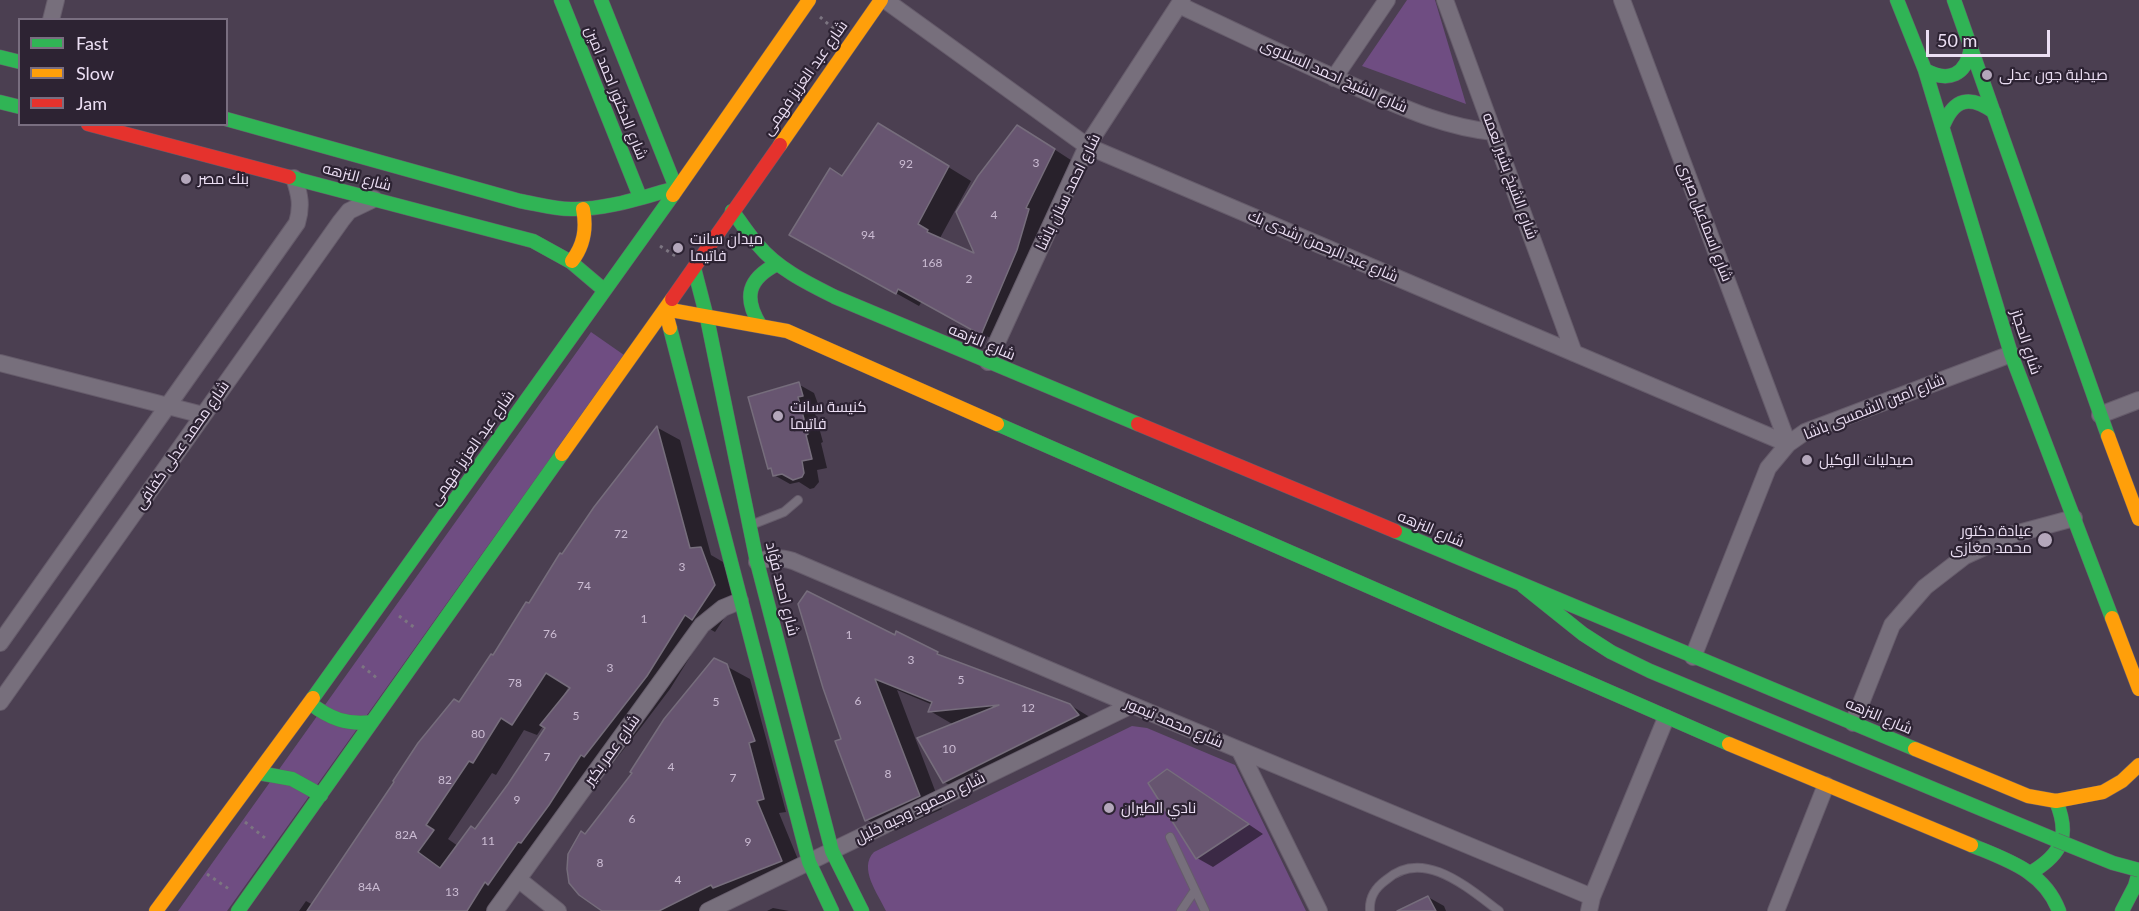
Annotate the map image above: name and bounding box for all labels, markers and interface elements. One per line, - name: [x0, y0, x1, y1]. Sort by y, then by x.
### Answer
- street label: شارع عبد العزيز فهمى: [759, 17, 851, 139]
- legend: [18, 18, 228, 126]
- scale bar: [1929, 18, 2054, 56]
- street label: شارع الدكتور احمد امين: [581, 24, 651, 162]
- text: 50 m: [1937, 29, 1977, 51]
- text: Fast: [76, 32, 108, 54]
- street label: شارع الشيخ احمد السلاوى: [1258, 36, 1410, 116]
- text: Slow: [76, 62, 114, 84]
- place label: صيدلية جون عدلى: [1999, 66, 2108, 84]
- marker: صيدلية جون عدلى: [1980, 68, 1994, 82]
- text: Jam: [76, 92, 107, 114]
- street label: شارع الشيخ بشير نعمه: [1479, 110, 1541, 242]
- street label: شارع احمد سنان باشا: [1032, 131, 1104, 253]
- house number: 3: [1033, 156, 1039, 170]
- house number: 92: [899, 157, 913, 171]
- street label: شارع النزهه: [321, 159, 393, 195]
- street label: شارع اسماعيل صبرى: [1674, 160, 1736, 284]
- place label: بنك مصر: [198, 170, 249, 188]
- marker: بنك مصر: [179, 172, 193, 186]
- street label: شارع عبد الرحمن رشدى بك: [1245, 206, 1401, 286]
- house number: 4: [991, 208, 997, 222]
- house number: 94: [861, 228, 875, 242]
- place label: ميدان سانت فاتيما: [690, 230, 763, 265]
- marker: ميدان سانت فاتيما: [671, 241, 685, 255]
- house number: 168: [922, 256, 942, 270]
- house number: 2: [966, 272, 972, 286]
- street label: شارع الحجاز: [2007, 307, 2045, 377]
- street label: شارع النزهه: [946, 320, 1018, 364]
- street label: شارع امين الشمسى باشا: [1801, 371, 1947, 443]
- street label: شارع محمد عدلى كفافى: [131, 377, 233, 513]
- street label: شارع عبد العزيز فهمى: [426, 387, 518, 509]
- place label: كنيسة سانت فاتيما: [790, 398, 867, 433]
- marker: كنيسة سانت فاتيما: [771, 409, 785, 423]
- place label: صيدليات الوكيل: [1819, 451, 1913, 469]
- marker: صيدليات الوكيل: [1800, 453, 1814, 467]
- street label: شارع النزهه: [1395, 507, 1467, 551]
- place label: عيادة دكتور محمد مغازى: [1950, 522, 2032, 557]
- house number: 72: [614, 527, 628, 541]
- marker: عيادة دكتور محمد مغازى: [2036, 531, 2054, 549]
- street label: شارع احمد فؤاد: [762, 540, 802, 638]
- house number: 3: [679, 560, 685, 574]
- house number: 74: [577, 579, 591, 593]
- house number: 1: [641, 612, 647, 626]
- house number: 76: [543, 627, 557, 641]
- house number: 1: [846, 628, 852, 642]
- house number: 3: [908, 653, 914, 667]
- house number: 3: [607, 661, 613, 675]
- house number: 5: [958, 673, 964, 687]
- house number: 78: [508, 676, 522, 690]
- house number: 6: [855, 694, 861, 708]
- street label: شارع محمد تيمور: [1122, 694, 1226, 752]
- street label: شارع النزهه: [1843, 694, 1915, 738]
- house number: 5: [713, 695, 719, 709]
- house number: 12: [1021, 701, 1035, 715]
- house number: 5: [573, 709, 579, 723]
- street label: شارع عمر بكير: [580, 711, 644, 789]
- house number: 80: [471, 727, 485, 741]
- house number: 10: [942, 742, 956, 756]
- house number: 7: [544, 750, 550, 764]
- house number: 4: [668, 760, 674, 774]
- house number: 8: [885, 767, 891, 781]
- street label: شارع محمود وجيه خليل: [852, 769, 988, 847]
- house number: 7: [730, 771, 736, 785]
- house number: 82: [438, 773, 452, 787]
- house number: 9: [514, 793, 520, 807]
- place label: نادي الطيران: [1121, 799, 1196, 817]
- marker: نادي الطيران: [1102, 801, 1116, 815]
- house number: 6: [629, 812, 635, 826]
- house number: 82A: [395, 828, 417, 842]
- house number: 11: [481, 834, 495, 848]
- house number: 9: [745, 835, 751, 849]
- house number: 8: [597, 856, 603, 870]
- house number: 4: [675, 873, 681, 887]
- house number: 84A: [358, 880, 380, 894]
- house number: 13: [445, 885, 459, 899]

